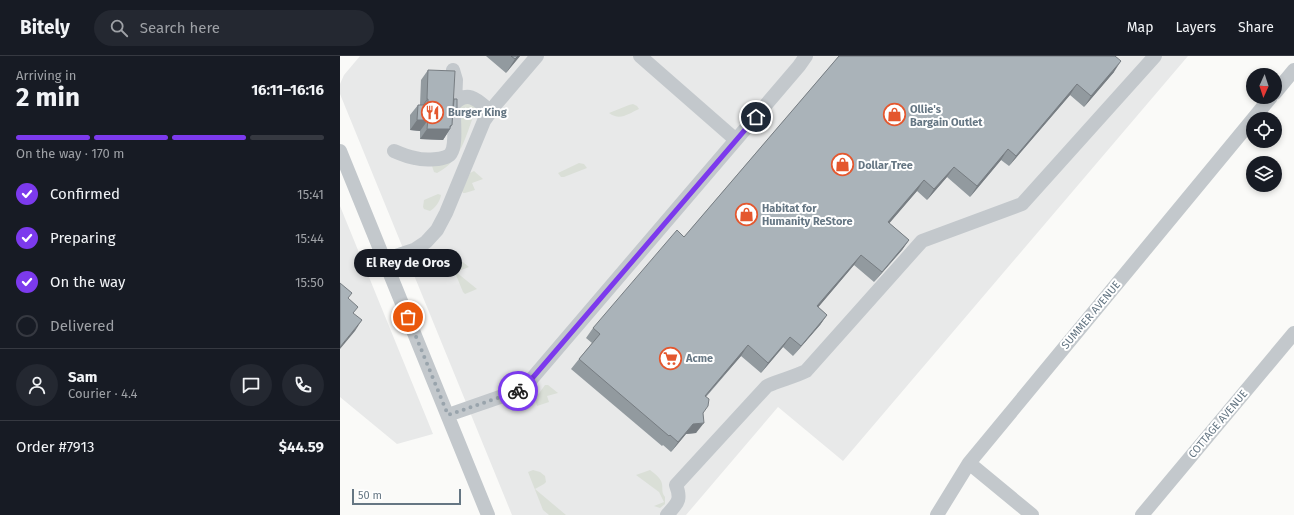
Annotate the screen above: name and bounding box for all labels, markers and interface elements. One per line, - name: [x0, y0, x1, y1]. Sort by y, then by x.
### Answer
- search box: [94, 10, 374, 46]
- text: Bitely: [20, 16, 70, 39]
- icon: search: [108, 17, 130, 39]
- text: Search here: [140, 19, 220, 37]
- text: Map: [1127, 19, 1153, 36]
- text: Layers: [1175, 19, 1216, 36]
- text: Share: [1238, 19, 1274, 36]
- text: Arriving in: [16, 68, 76, 83]
- north arrow: [1246, 68, 1282, 104]
- map controls: [1246, 68, 1282, 192]
- text: 16:11–16:16: [251, 81, 324, 99]
- text: 2 min: [16, 82, 80, 113]
- restaurant icon: Burger King: [420, 99, 446, 125]
- pin: [739, 100, 773, 134]
- shop icon: Ollie's Bargain Outlet: [882, 102, 908, 128]
- place label: Ollie's Bargain Outlet: [910, 103, 983, 129]
- place label: Burger King: [448, 106, 508, 119]
- icon: home: [745, 106, 767, 128]
- button: locate: [1246, 112, 1282, 148]
- text: On the way · 170 m: [16, 146, 124, 161]
- shop icon: Dollar Tree: [829, 152, 855, 178]
- button: layers: [1246, 156, 1282, 192]
- place label: Dollar Tree: [858, 159, 913, 172]
- icon: check: [16, 183, 38, 205]
- text: Confirmed: [50, 185, 120, 203]
- text: 15:41: [297, 187, 324, 202]
- shop icon: Habitat for Humanity ReStore: [734, 201, 760, 227]
- place label: Habitat for Humanity ReStore: [762, 202, 853, 228]
- icon: check: [16, 227, 38, 249]
- text: Preparing: [50, 229, 115, 247]
- text: 15:44: [295, 231, 324, 246]
- callout: El Rey de Oros: [354, 249, 462, 277]
- text: El Rey de Oros: [366, 255, 450, 270]
- icon: check: [16, 271, 38, 293]
- text: On the way: [50, 273, 125, 291]
- text: 15:50: [295, 275, 324, 290]
- street label: SUMMER AVENUE: [1059, 278, 1123, 352]
- pin: [391, 300, 425, 334]
- icon: bag: [397, 306, 419, 328]
- text: Delivered: [50, 317, 114, 335]
- supermarket icon: Acme: [657, 345, 683, 371]
- place label: Acme: [685, 352, 713, 365]
- button: person: [16, 364, 58, 406]
- button: chat: [230, 364, 272, 406]
- button: phone: [282, 364, 324, 406]
- text: Sam: [68, 368, 97, 386]
- courier: [498, 371, 538, 411]
- icon: bike: [507, 380, 529, 402]
- text: Courier · 4.4: [68, 386, 138, 401]
- street label: COTTAGE AVENUE: [1186, 387, 1250, 461]
- text: Order #7913: [16, 438, 94, 456]
- text: $44.59: [279, 438, 324, 456]
- scale bar: [352, 487, 461, 506]
- text: 50 m: [358, 489, 382, 502]

